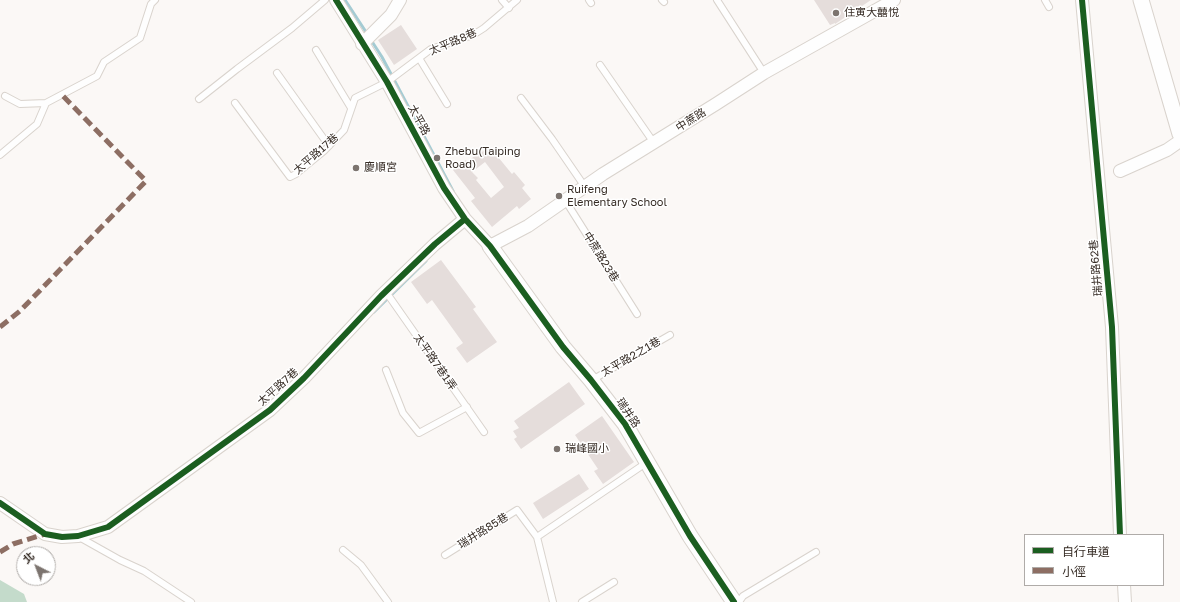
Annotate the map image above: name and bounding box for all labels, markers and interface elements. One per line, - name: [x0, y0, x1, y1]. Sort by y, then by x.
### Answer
- place label: 住寅大囍悅: [844, 6, 899, 20]
- marker: 住寅大囍悅: [831, 8, 841, 18]
- street label: 太平路8巷: [427, 26, 479, 58]
- street label: 太平路: [405, 102, 433, 138]
- street label: 中蔗路: [674, 106, 708, 134]
- street label: 太平路17巷: [291, 131, 341, 177]
- place label: Zhebu(Taiping Road): [445, 145, 521, 171]
- marker: Zhebu(Taiping Road): [432, 153, 442, 163]
- place label: 慶順宮: [364, 161, 397, 175]
- marker: 慶順宮: [351, 163, 361, 173]
- place label: Ruifeng Elementary School: [567, 183, 667, 209]
- marker: Ruifeng Elementary School: [554, 191, 564, 201]
- street label: 中蔗路23巷: [580, 229, 622, 285]
- street label: 瑞井路62巷: [1087, 239, 1105, 297]
- street label: 太平路7巷1弄: [411, 331, 459, 393]
- street label: 太平路2之1巷: [599, 335, 663, 379]
- street label: 太平路7巷: [255, 365, 301, 409]
- street label: 瑞井路: [613, 396, 643, 430]
- place label: 瑞峰國小: [565, 442, 609, 456]
- marker: 瑞峰國小: [552, 444, 562, 454]
- street label: 瑞井路85巷: [455, 510, 511, 552]
- legend: [1024, 534, 1164, 586]
- text: 自行車道: [1062, 544, 1110, 559]
- north arrow: [16, 546, 56, 586]
- text: 北: [20, 549, 37, 566]
- text: 小徑: [1062, 564, 1086, 579]

